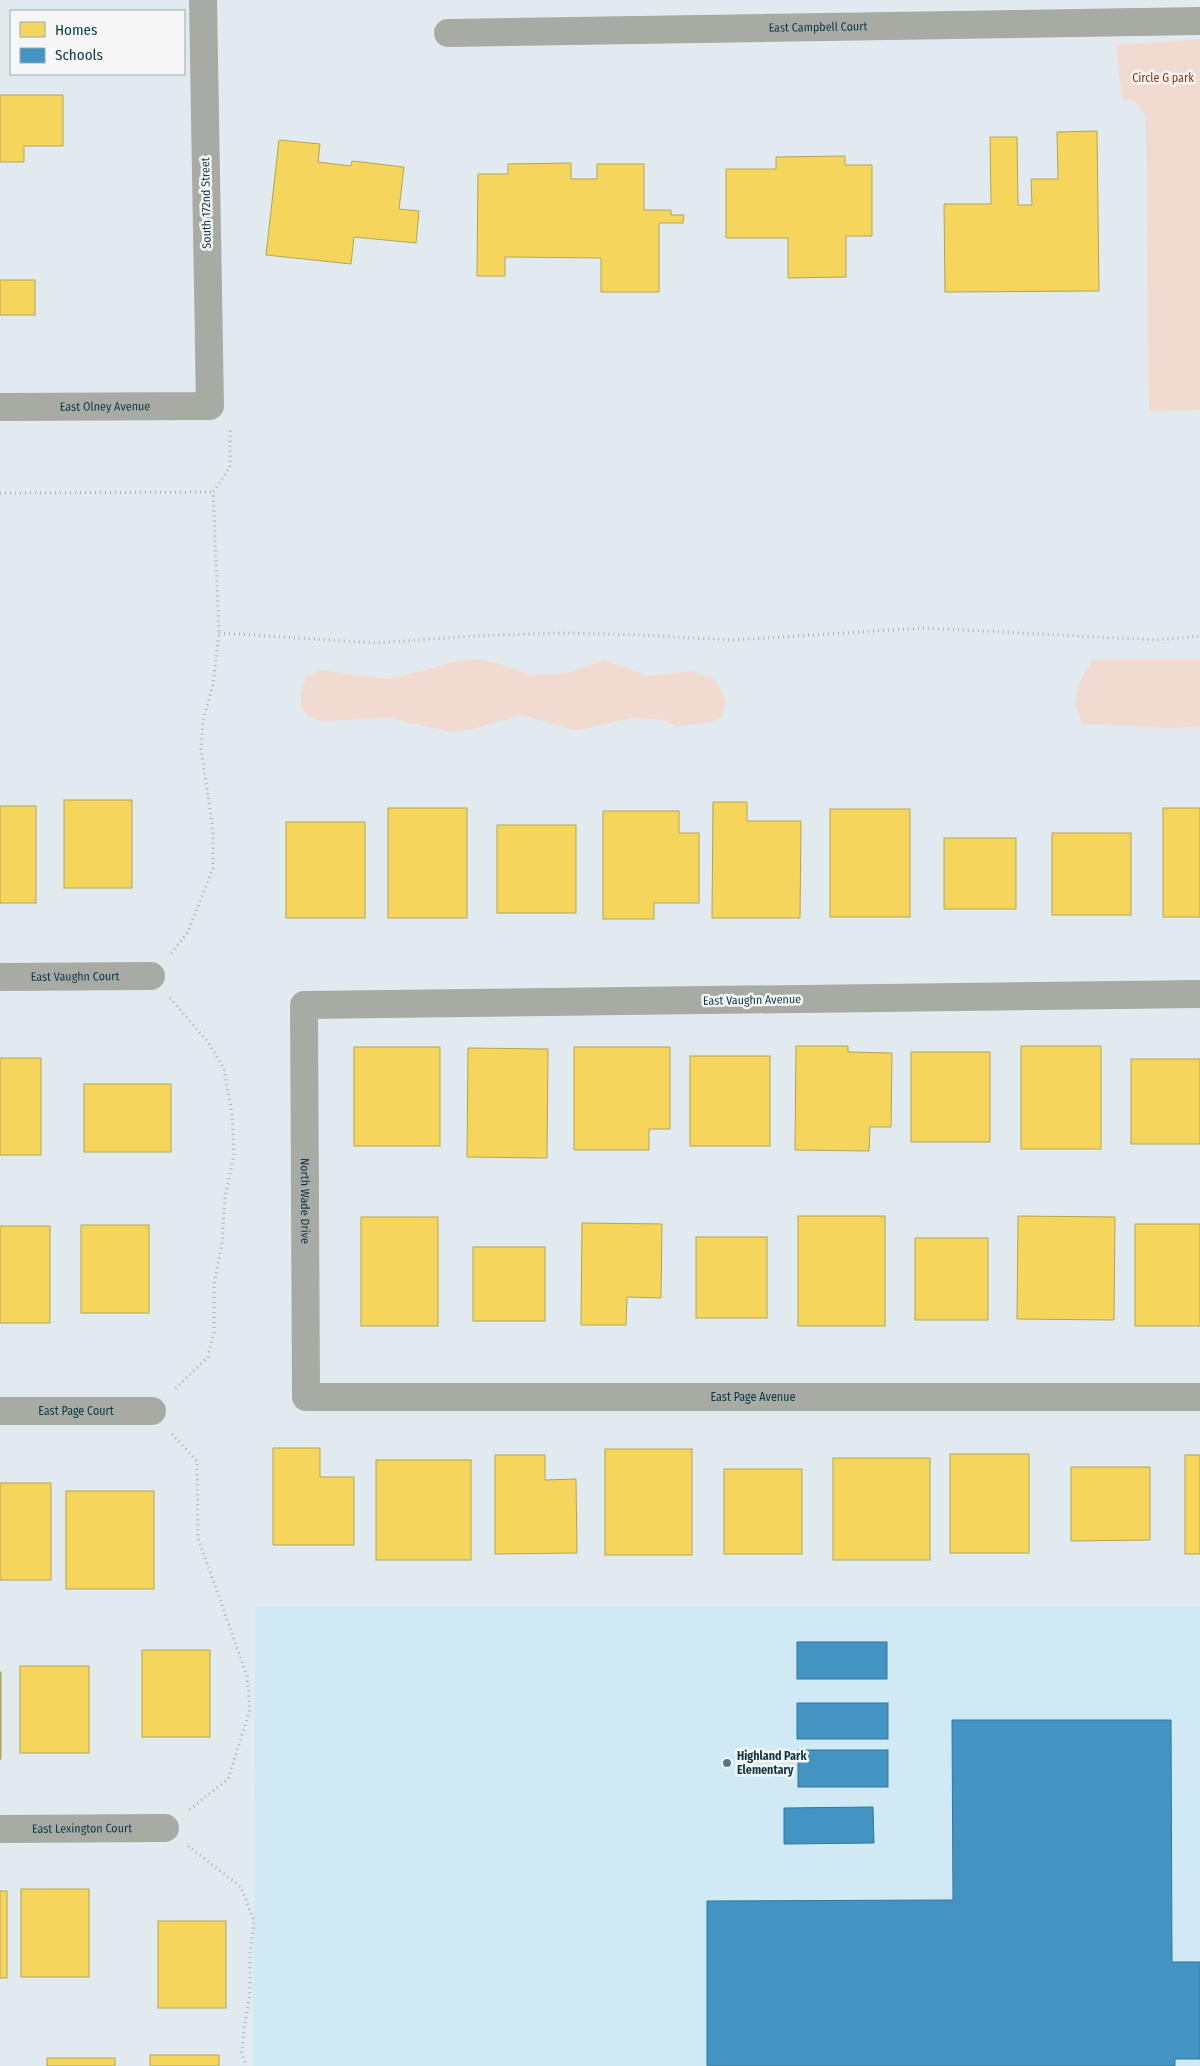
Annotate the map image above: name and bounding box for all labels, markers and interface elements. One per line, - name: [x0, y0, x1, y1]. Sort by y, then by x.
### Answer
- legend: [10, 10, 185, 75]
- street label: East Campbell Court: [768, 19, 868, 35]
- text: Homes: [55, 21, 97, 39]
- text: Schools: [55, 46, 103, 64]
- park label: Circle G park: [1132, 71, 1194, 85]
- street label: South 172nd Street: [198, 157, 214, 249]
- street label: East Olney Avenue: [60, 399, 150, 414]
- street label: East Vaughn Court: [31, 969, 119, 984]
- street label: East Vaughn Avenue: [703, 992, 801, 1008]
- street label: North Wade Drive: [298, 1158, 312, 1244]
- street label: East Page Avenue: [710, 1390, 795, 1404]
- street label: East Page Court: [38, 1404, 114, 1418]
- place label: Highland Park Elementary: [737, 1749, 807, 1777]
- marker: Highland Park Elementary: [721, 1757, 733, 1769]
- street label: East Lexington Court: [32, 1821, 132, 1836]

